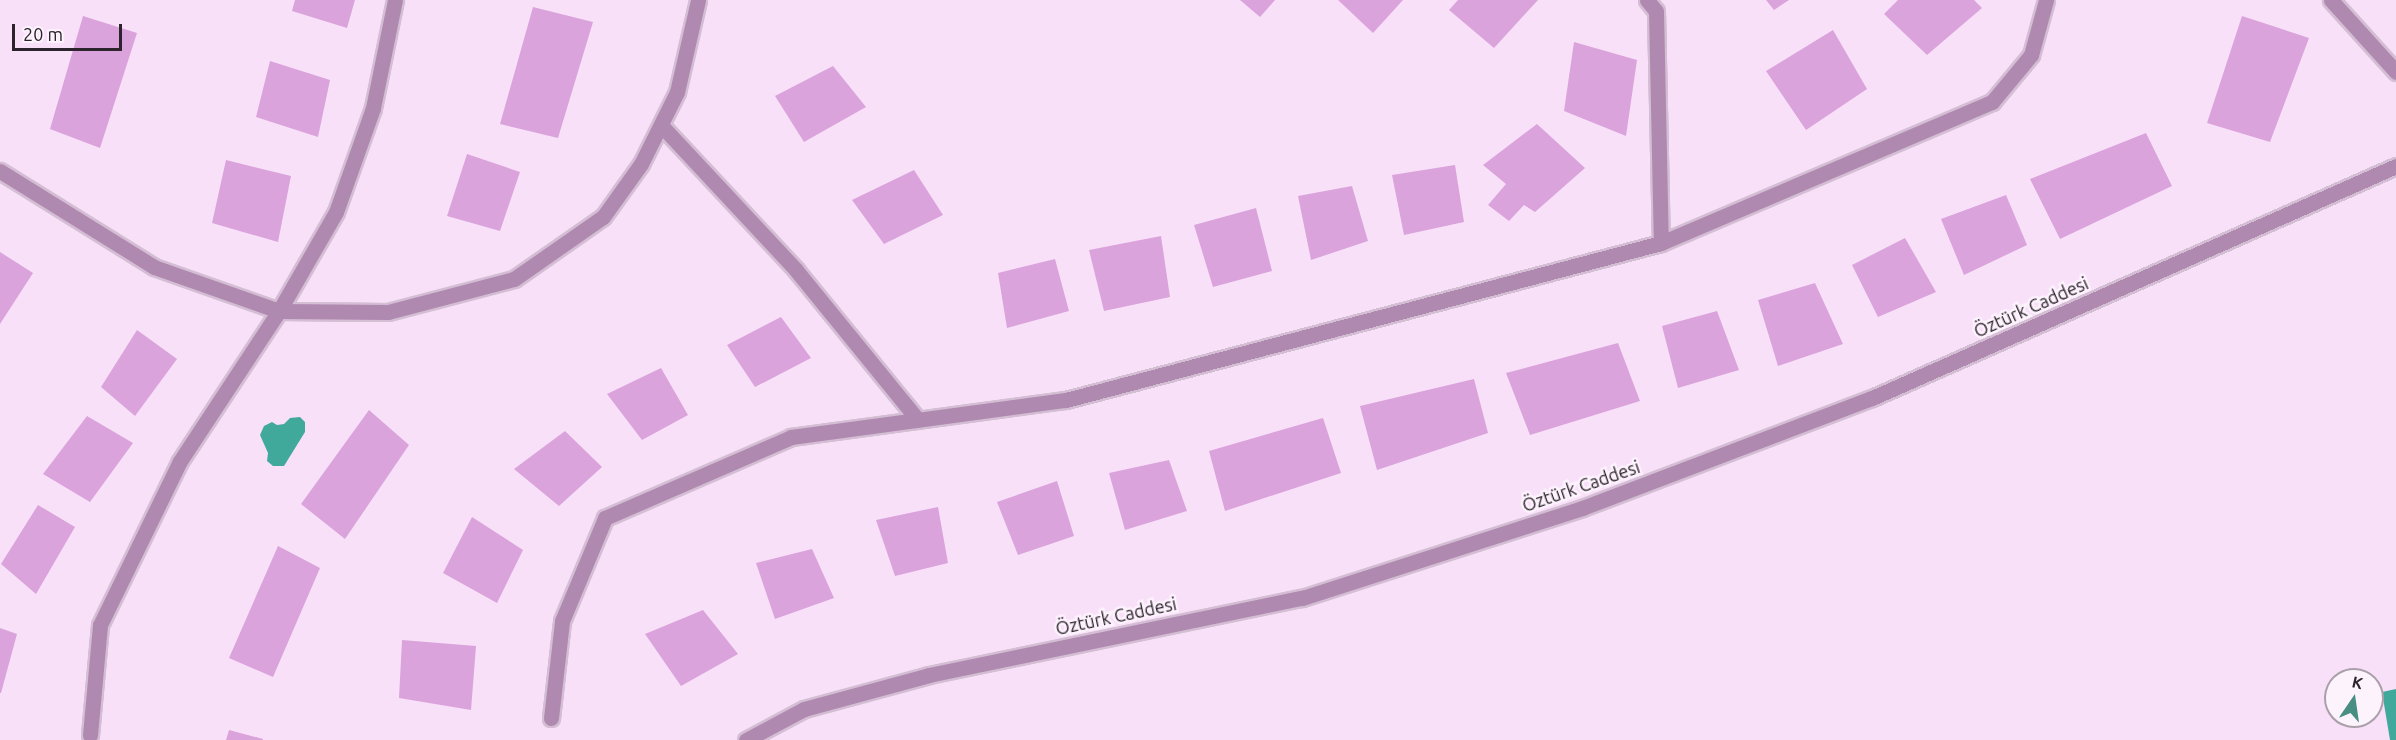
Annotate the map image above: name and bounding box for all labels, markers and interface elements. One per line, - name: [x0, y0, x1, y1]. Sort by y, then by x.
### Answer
- scale bar: [15, 12, 124, 50]
- text: 20 m: [23, 24, 63, 44]
- street label: Öztürk Caddesi: [1970, 272, 2092, 342]
- street label: Öztürk Caddesi: [1519, 456, 1643, 516]
- street label: Öztürk Caddesi: [1054, 593, 1178, 639]
- north arrow: [2324, 668, 2384, 728]
- text: K: [2350, 672, 2365, 692]

